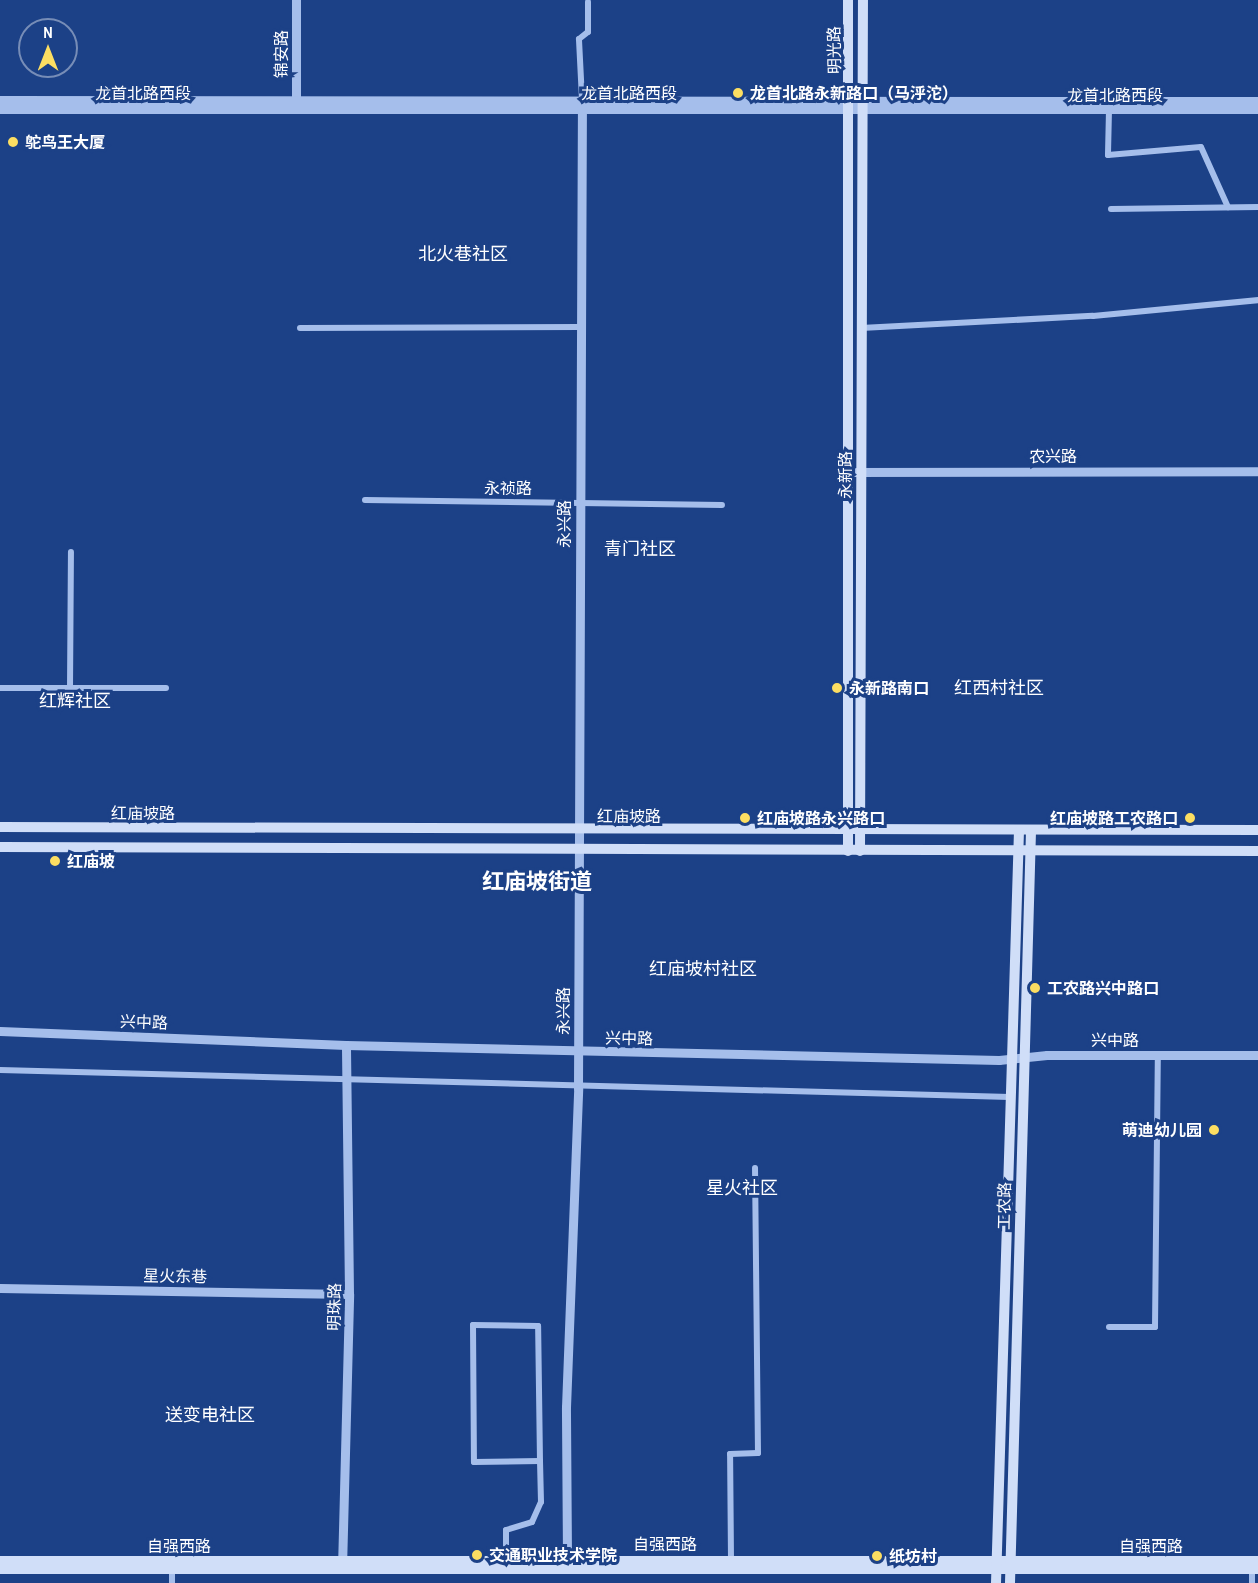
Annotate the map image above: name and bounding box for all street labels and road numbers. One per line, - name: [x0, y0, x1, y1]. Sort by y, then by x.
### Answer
- street label: 明光路: [824, 26, 844, 74]
- street label: 锦安路: [271, 30, 291, 78]
- street label: 龙首北路西段: [95, 83, 191, 103]
- street label: 龙首北路西段: [581, 83, 677, 103]
- street label: 龙首北路西段: [1067, 85, 1163, 105]
- street label: 农兴路: [1029, 446, 1077, 466]
- street label: 永新路: [835, 451, 855, 499]
- street label: 永祯路: [484, 478, 532, 498]
- street label: 永兴路: [554, 500, 574, 548]
- street label: 红庙坡路: [111, 803, 175, 823]
- street label: 红庙坡路: [597, 806, 661, 826]
- street label: 永兴路: [553, 987, 573, 1035]
- street label: 兴中路: [120, 1012, 168, 1032]
- street label: 兴中路: [605, 1028, 653, 1048]
- street label: 兴中路: [1091, 1030, 1139, 1050]
- street label: 工农路: [994, 1182, 1014, 1230]
- street label: 星火东巷: [143, 1266, 207, 1286]
- street label: 明珠路: [324, 1283, 344, 1331]
- street label: 自强西路: [633, 1534, 697, 1554]
- street label: 自强西路: [147, 1536, 211, 1556]
- street label: 自强西路: [1119, 1536, 1183, 1556]

